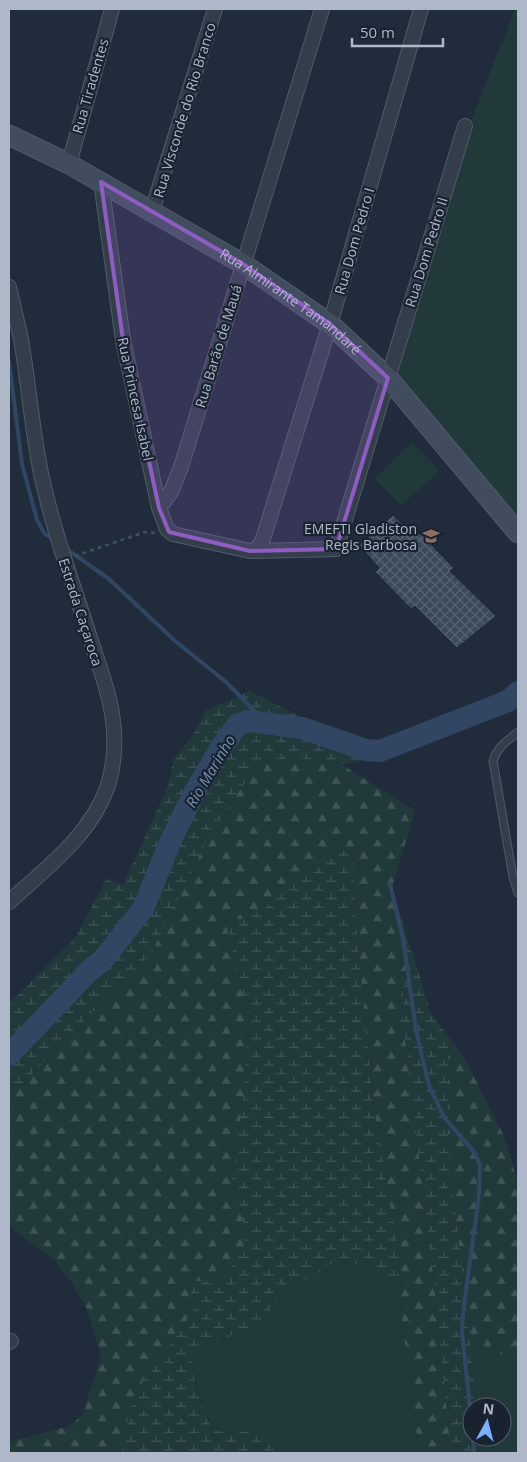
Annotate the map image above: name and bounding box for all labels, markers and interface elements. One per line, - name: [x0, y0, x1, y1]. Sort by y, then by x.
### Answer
- scale bar: [352, 15, 443, 47]
- street label: Rua Visconde do Rio Branco: [148, 20, 220, 200]
- text: 50 m: [360, 22, 395, 42]
- street label: Rua Tiradentes: [67, 36, 113, 136]
- street label: Rua Dom Pedro I: [330, 185, 378, 297]
- street label: Rua Dom Pedro II: [400, 195, 452, 309]
- street label: Rua Almirante Tamandaré: [217, 243, 366, 359]
- street label: Rua Barão de Mauá: [190, 282, 246, 410]
- street label: Rua Princesa Isabel: [114, 335, 158, 463]
- place label: EMEFTI Gladiston Regis Barbosa: [304, 519, 417, 554]
- school or university icon: EMEFTI Gladiston Regis Barbosa: [421, 526, 441, 546]
- street label: Estrada Caçaroca: [55, 556, 107, 668]
- water label: Rio Marinho: [181, 731, 239, 811]
- north arrow: [462, 1397, 512, 1447]
- text: N: [482, 1398, 495, 1419]

